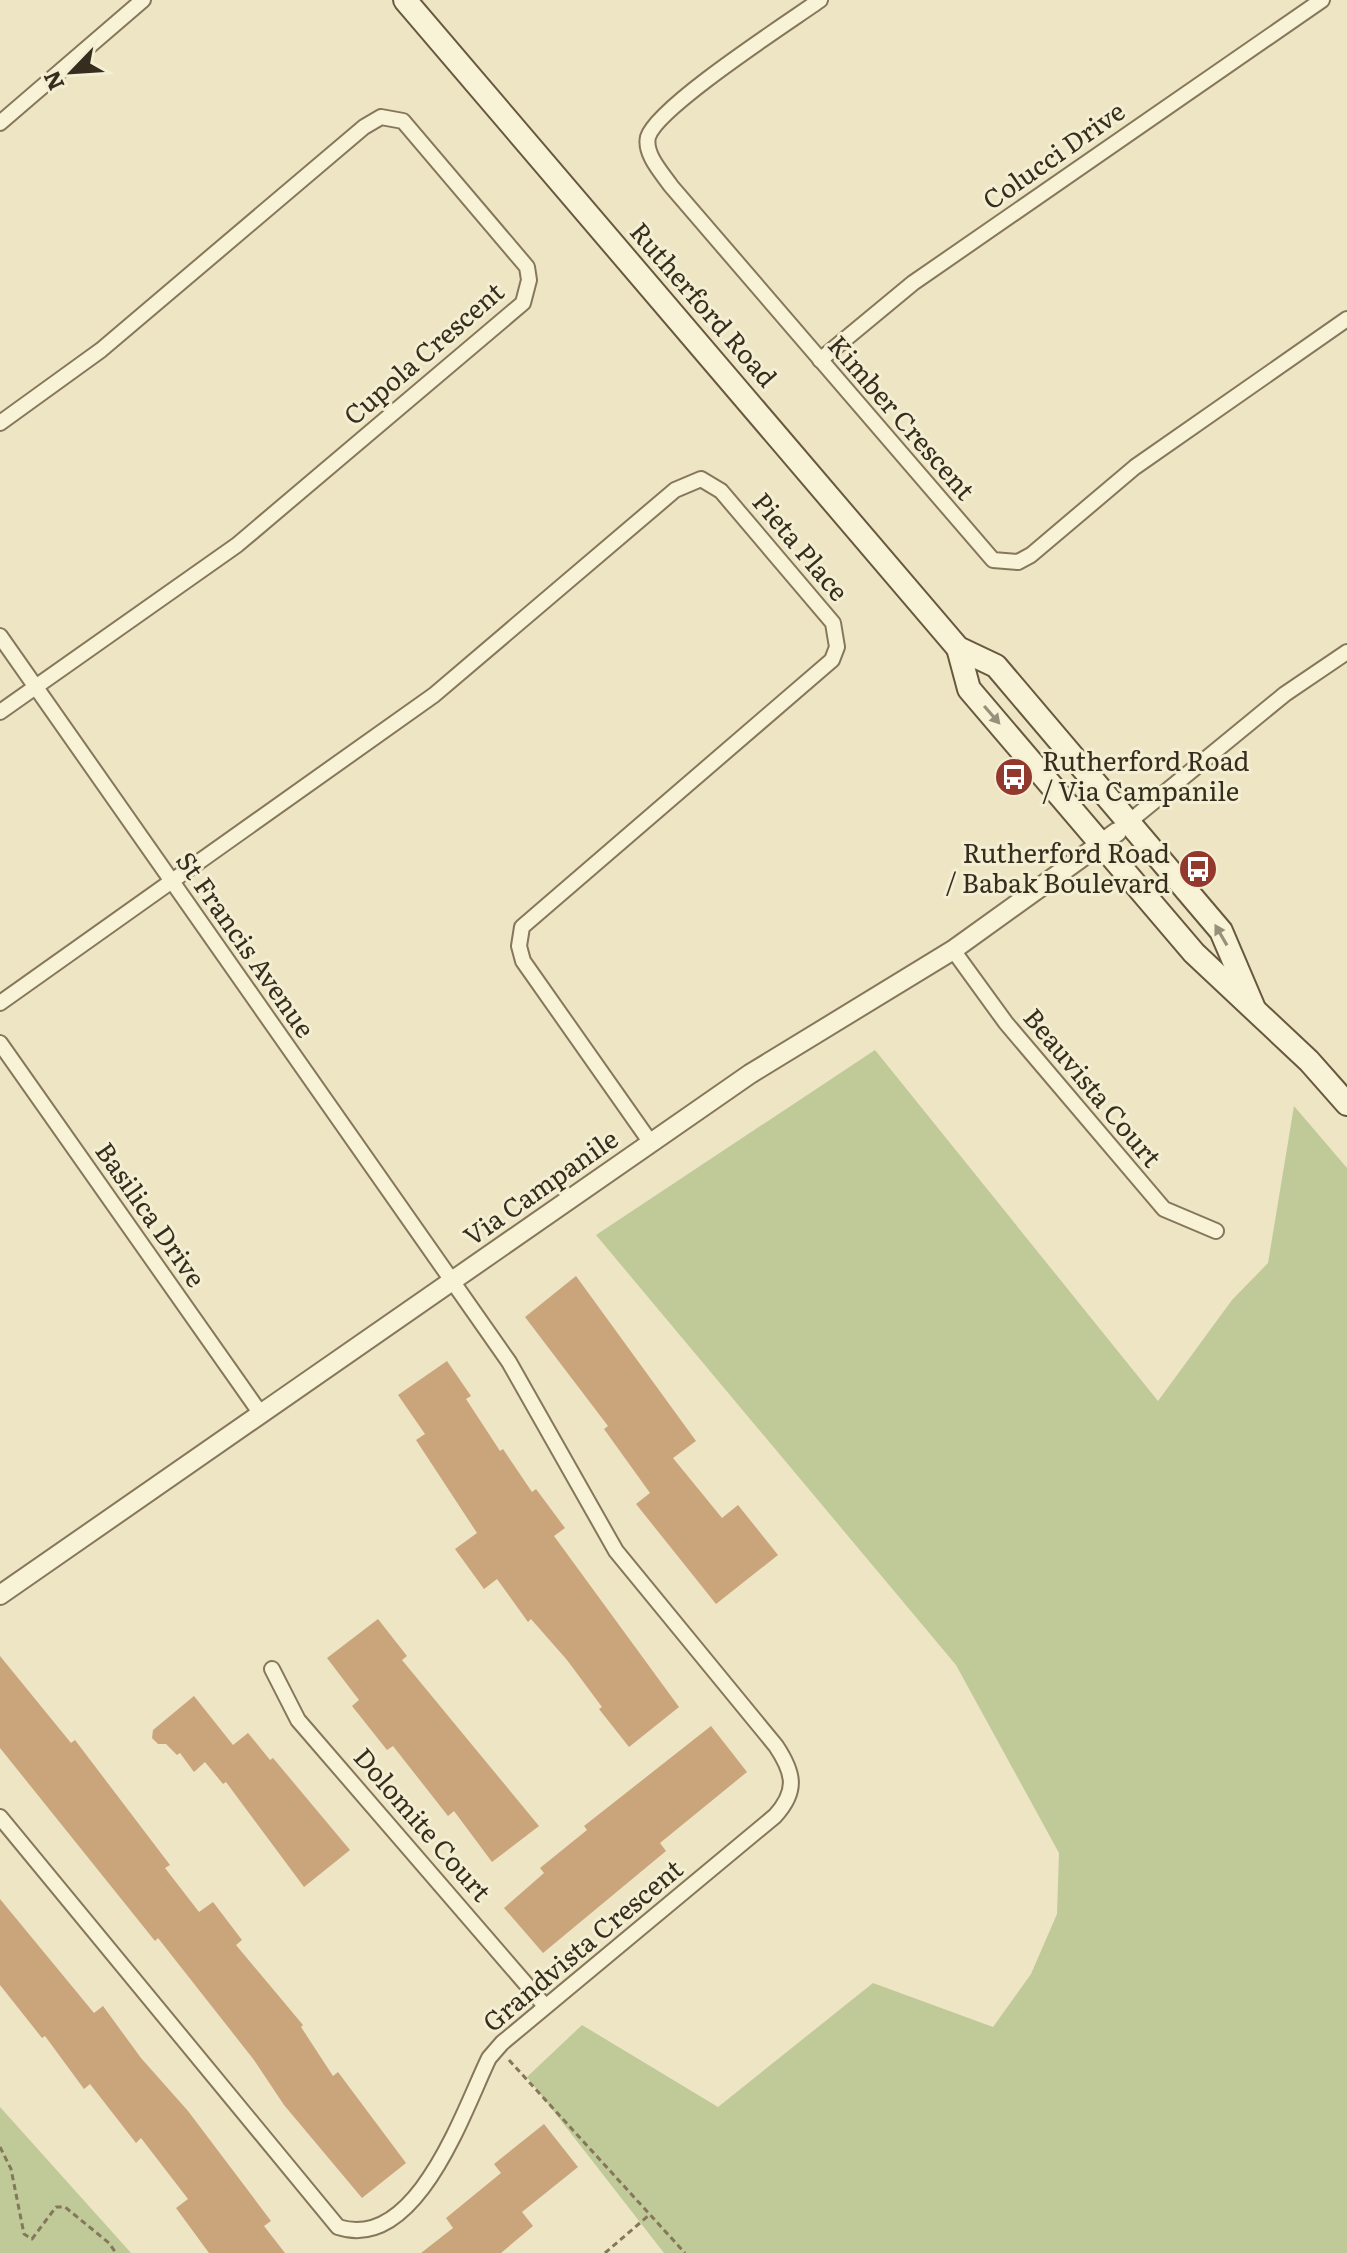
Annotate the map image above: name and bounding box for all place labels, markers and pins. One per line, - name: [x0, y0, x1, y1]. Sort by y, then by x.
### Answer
- place label: Rutherford Road / Via Campanile: [1042, 740, 1250, 809]
- bus stop icon: Rutherford Road / Via Campanile: [993, 756, 1035, 798]
- place label: Rutherford Road / Babak Boulevard: [945, 832, 1170, 901]
- bus stop icon: Rutherford Road / Babak Boulevard: [1177, 848, 1219, 890]

